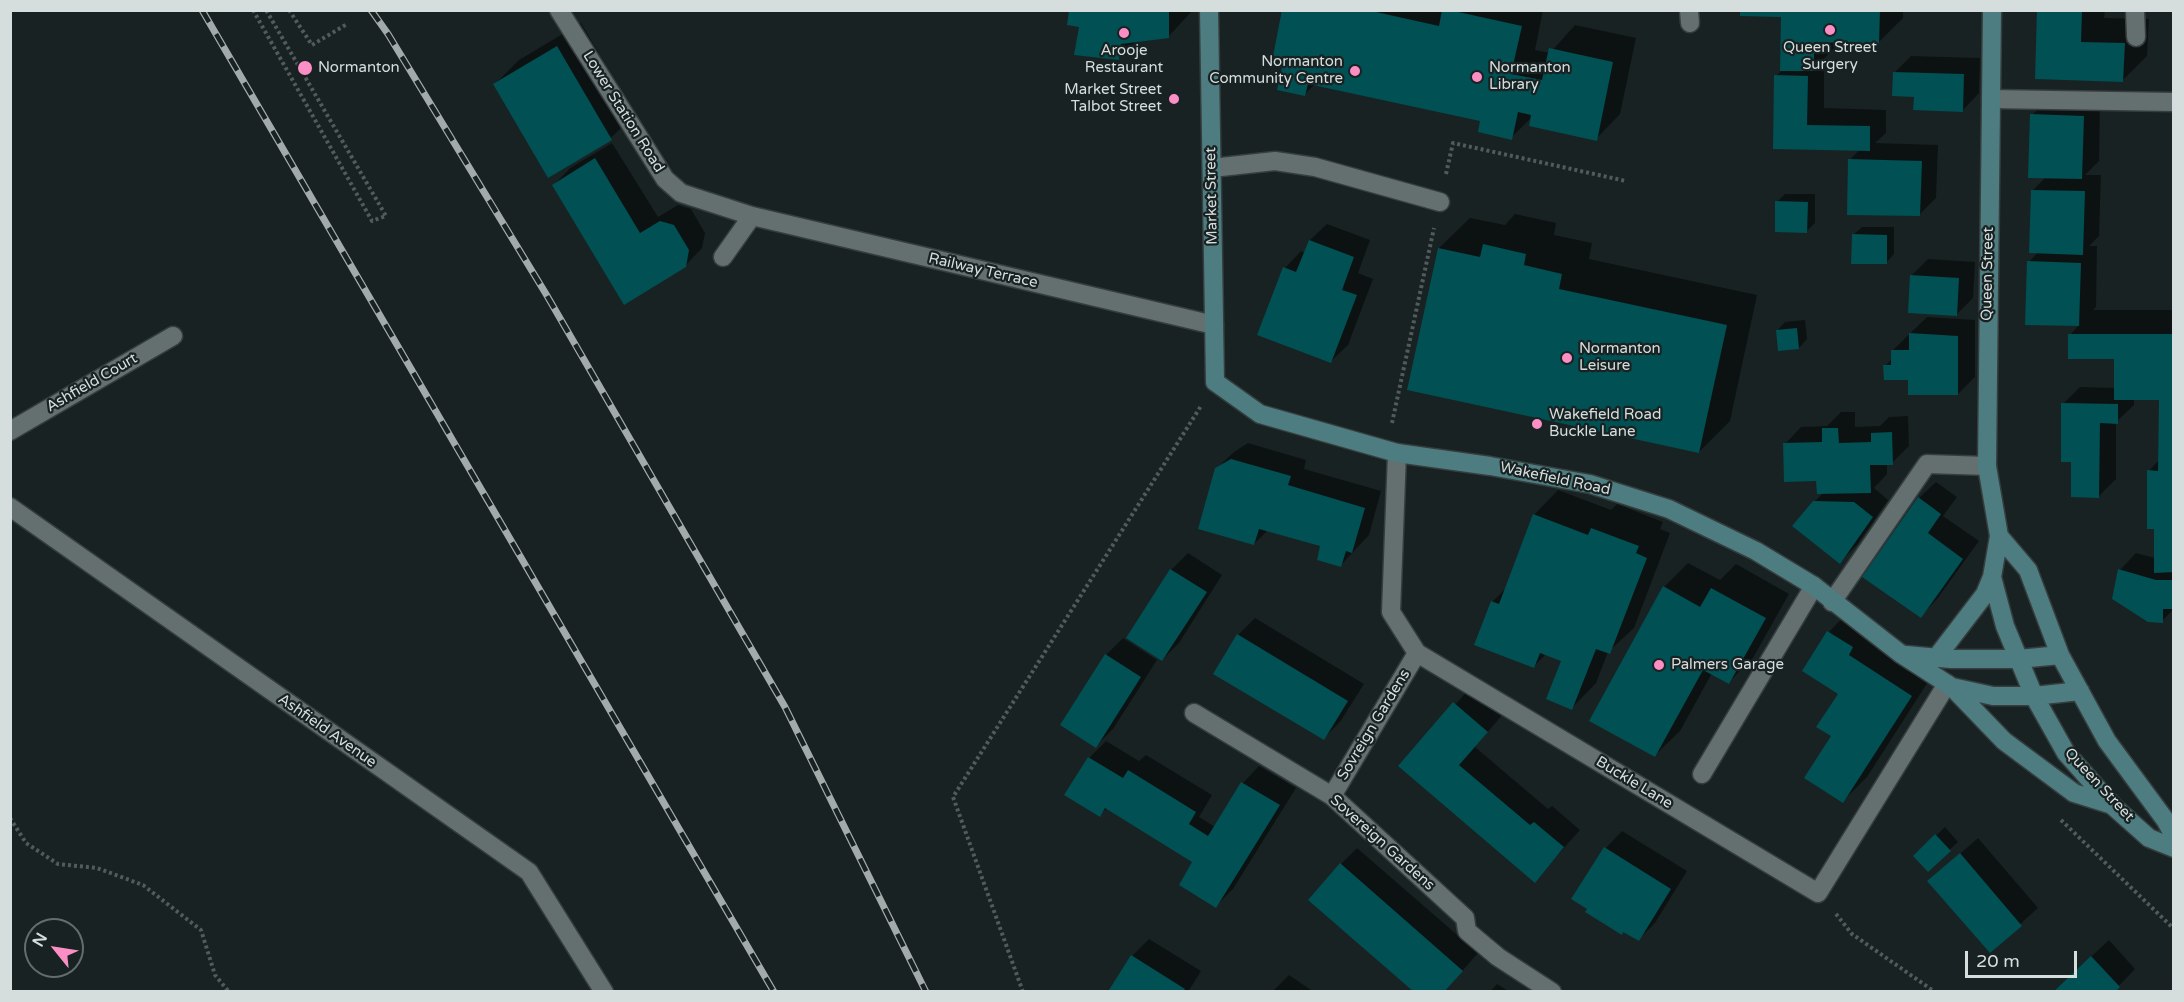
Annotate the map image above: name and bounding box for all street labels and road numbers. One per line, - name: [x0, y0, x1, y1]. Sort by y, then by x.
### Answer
- street label: Lower Station Road: [578, 48, 668, 176]
- street label: Market Street: [1202, 147, 1222, 245]
- street label: Queen Street: [1978, 227, 1998, 321]
- street label: Railway Terrace: [927, 250, 1039, 292]
- street label: Ashfield Court: [43, 350, 141, 416]
- street label: Wakefield Road: [1498, 459, 1612, 499]
- street label: Sovreign Gardens: [1334, 666, 1414, 784]
- street label: Ashfield Avenue: [274, 690, 380, 772]
- street label: Queen Street: [2060, 744, 2138, 826]
- street label: Buckle Lane: [1592, 753, 1676, 813]
- street label: Sovereign Gardens: [1326, 791, 1438, 895]

